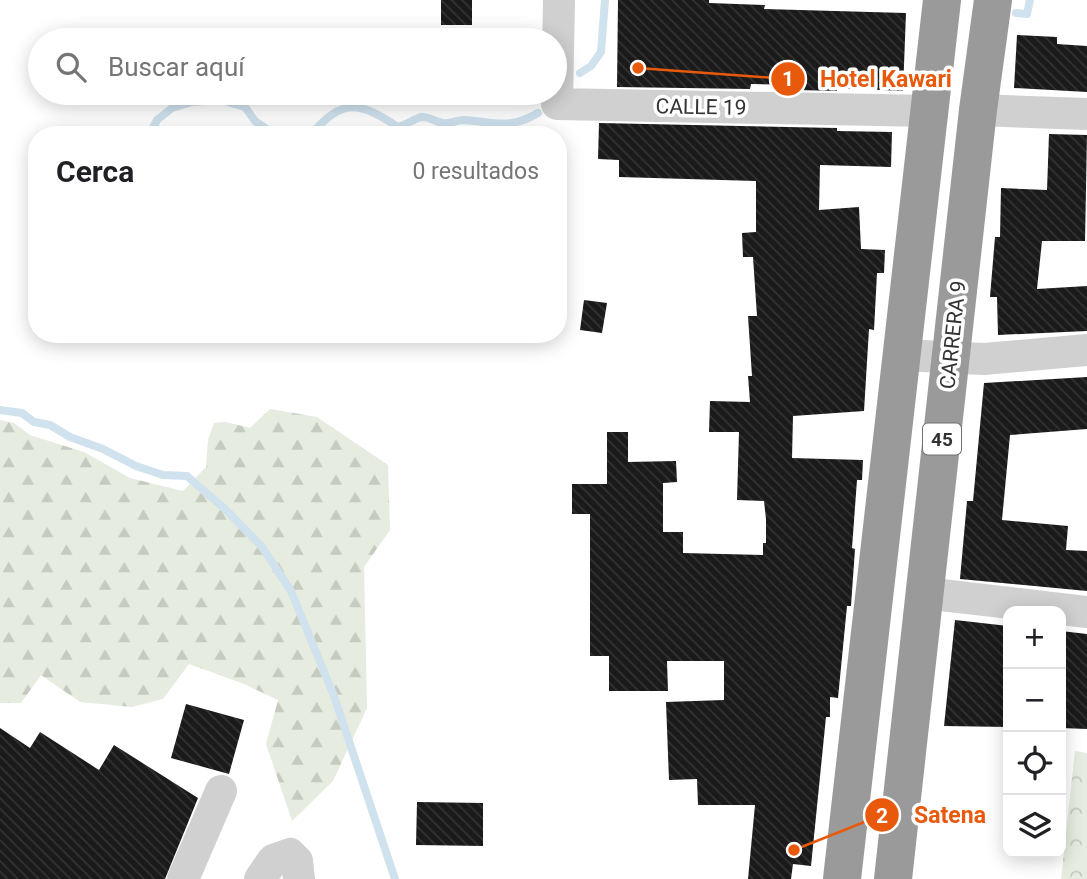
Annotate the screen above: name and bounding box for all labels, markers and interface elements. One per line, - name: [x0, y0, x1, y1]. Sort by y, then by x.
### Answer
- search box: [28, 28, 567, 105]
- icon: search: [52, 48, 90, 86]
- text: Buscar aquí: [108, 52, 245, 82]
- callout: Hotel Kawari: [771, 57, 966, 101]
- text: Hotel Kawari: [820, 66, 952, 93]
- text: 1: [782, 67, 794, 91]
- street label: CALLE 19: [655, 94, 747, 120]
- text: Cerca: [56, 154, 134, 189]
- text: 0 resultados: [412, 158, 539, 185]
- street label: CARRERA 9: [935, 280, 971, 390]
- road number: 45: [923, 424, 961, 454]
- map controls: [1003, 606, 1066, 858]
- button: +: [1003, 606, 1066, 669]
- button: −: [1003, 669, 1066, 732]
- button: locate: [1003, 732, 1066, 795]
- callout: Satena: [865, 793, 1000, 837]
- button: layers: [1003, 795, 1066, 858]
- text: Satena: [914, 802, 986, 829]
- text: 2: [876, 804, 888, 828]

